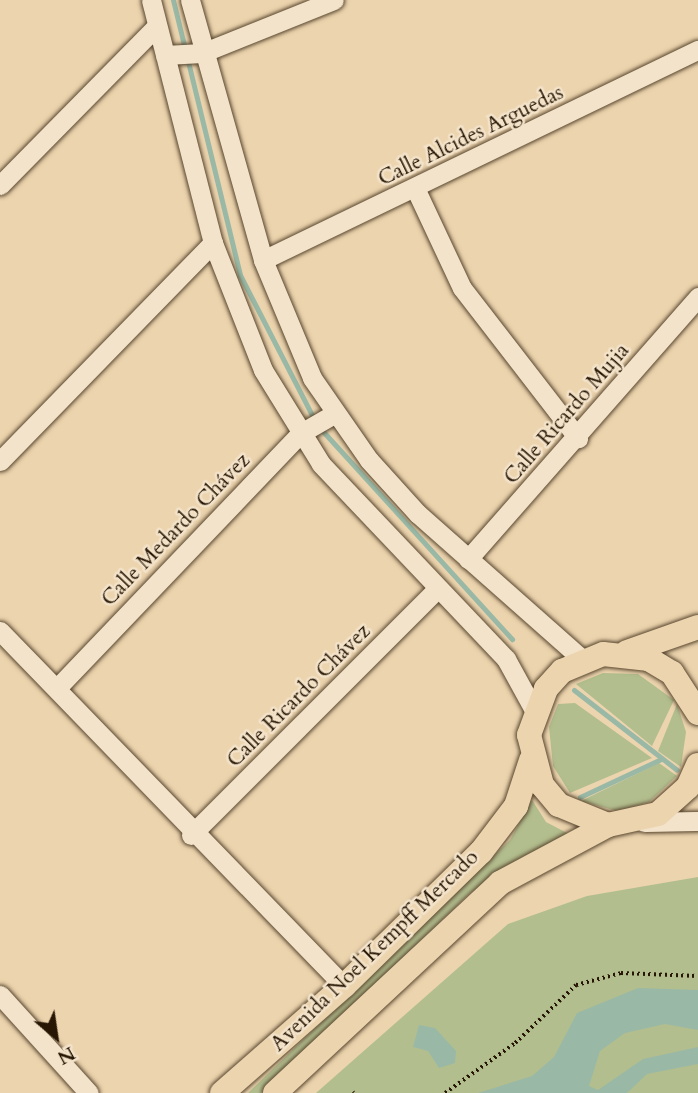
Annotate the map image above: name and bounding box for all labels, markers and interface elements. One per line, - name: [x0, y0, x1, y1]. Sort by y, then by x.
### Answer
- street label: Calle Alcides Arguedas: [374, 80, 568, 192]
- street label: Calle Ricardo Mujia: [499, 339, 635, 489]
- street label: Calle Medardo Chávez: [97, 448, 255, 612]
- street label: Calle Ricardo Chávez: [222, 619, 376, 773]
- street label: Avenida Noel Kempff Mercado: [266, 845, 484, 1057]
- north arrow: [21, 1002, 91, 1072]
- text: N: [53, 1040, 80, 1071]

